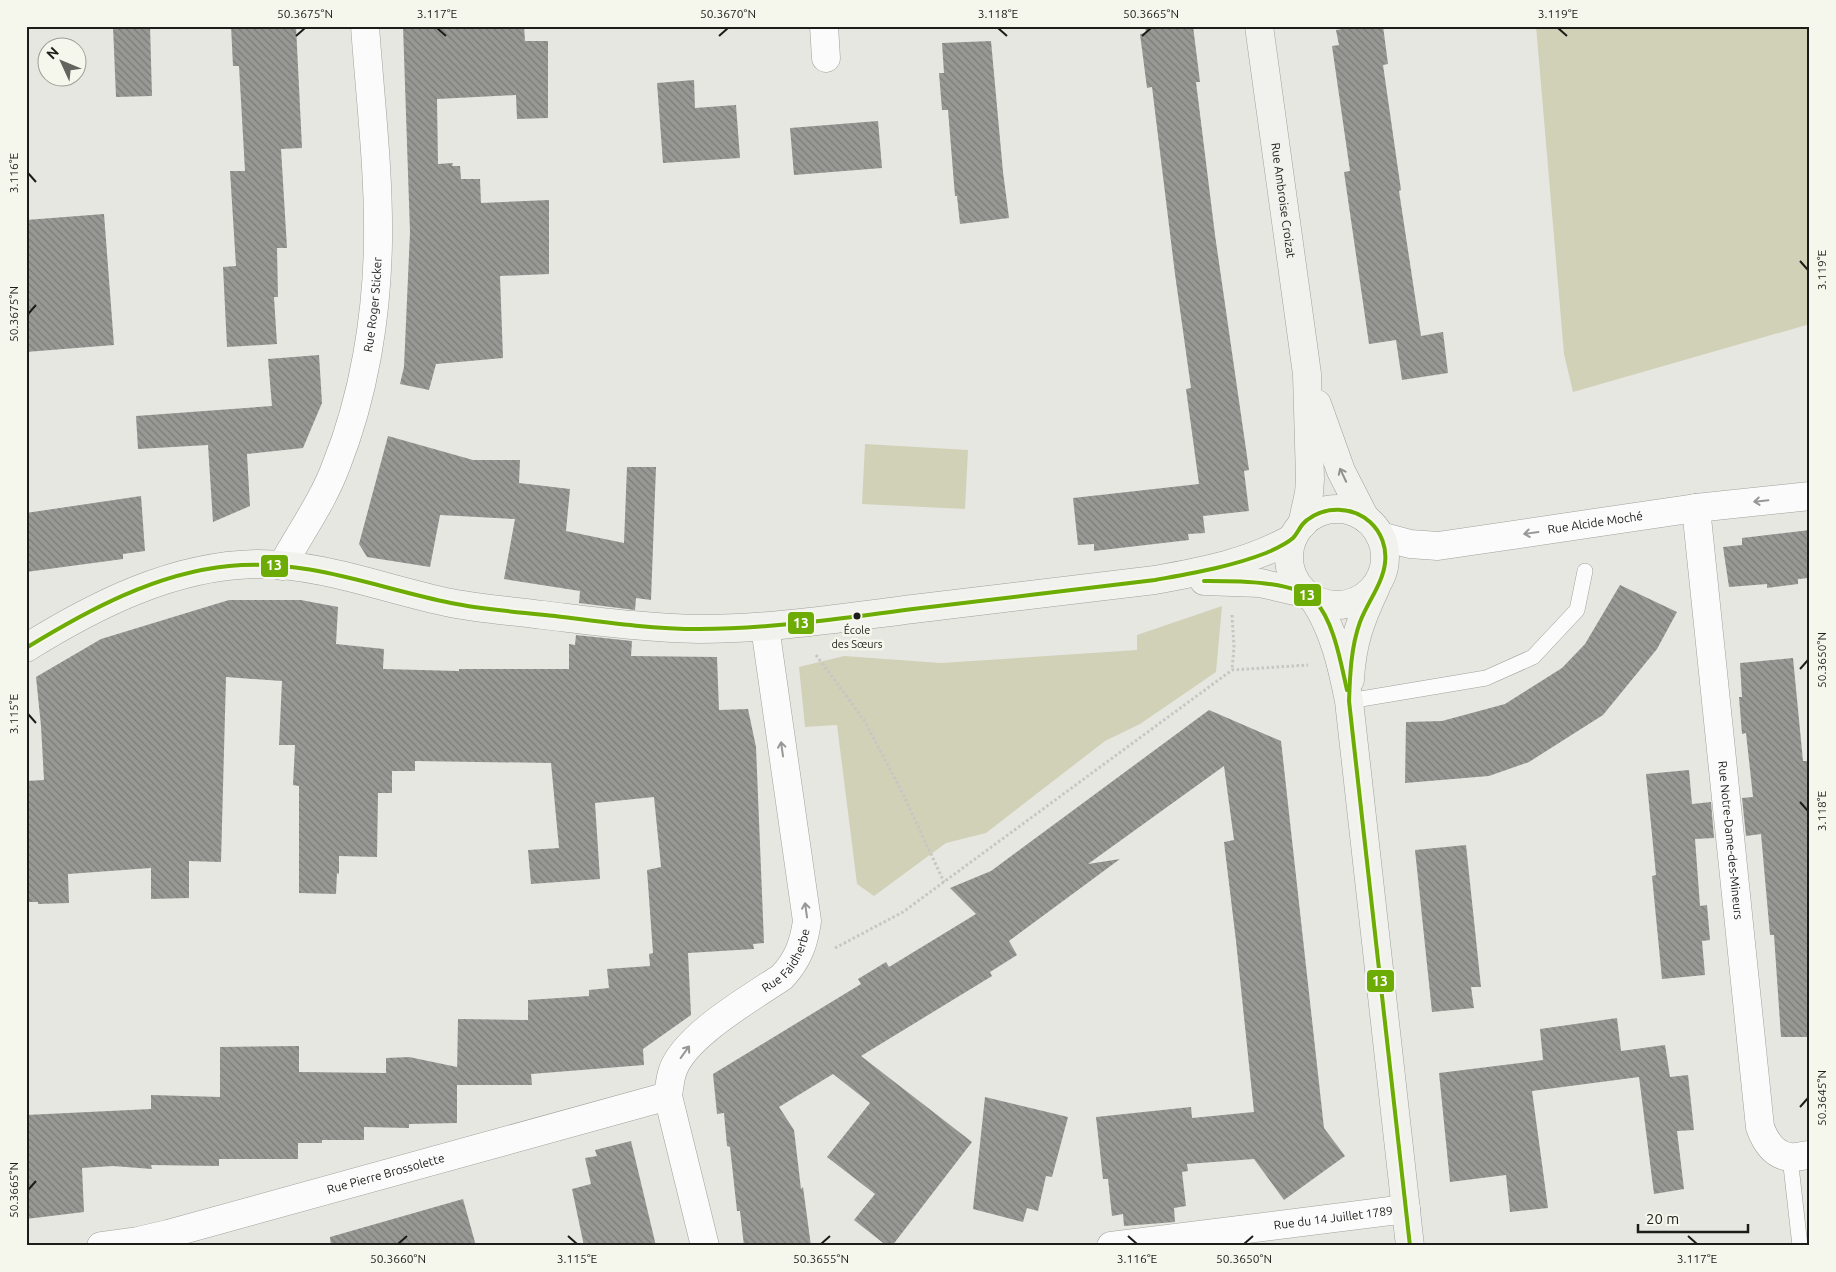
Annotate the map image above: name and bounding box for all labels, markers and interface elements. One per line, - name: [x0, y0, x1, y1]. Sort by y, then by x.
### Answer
- text: 50.3675°N: [277, 7, 333, 20]
- text: 3.117°E: [417, 7, 458, 20]
- text: 50.3670°N: [700, 7, 756, 20]
- text: 3.118°E: [978, 7, 1019, 20]
- text: 50.3665°N: [1123, 7, 1179, 20]
- text: 3.119°E: [1538, 7, 1579, 20]
- north arrow: [38, 38, 88, 88]
- text: N: [43, 44, 62, 62]
- street label: Rue Ambroise Croizat: [1269, 142, 1298, 259]
- text: 3.116°E: [7, 152, 20, 193]
- text: 3.119°E: [1815, 249, 1828, 290]
- street label: Rue Roger Sticker: [361, 256, 384, 353]
- text: 50.3675°N: [7, 286, 20, 342]
- one-way arrow: [1338, 468, 1347, 483]
- one-way arrow: [1754, 496, 1770, 506]
- street label: Rue Alcide Moché: [1547, 509, 1644, 536]
- one-way arrow: [1523, 528, 1539, 538]
- line badge: 13: [260, 554, 289, 578]
- text: 13: [266, 557, 282, 573]
- line badge: 13: [1293, 583, 1322, 607]
- text: 13: [1299, 587, 1315, 603]
- line badge: 13: [787, 611, 815, 635]
- marker: École des Sœurs: [852, 611, 862, 621]
- text: 13: [793, 615, 809, 631]
- place label: École des Sœurs: [831, 623, 883, 650]
- text: 50.3650°N: [1815, 632, 1828, 688]
- text: 3.115°E: [7, 693, 20, 734]
- one-way arrow: [777, 742, 787, 758]
- street label: Rue Notre-Dame-des-Mineurs: [1716, 760, 1746, 920]
- text: 3.118°E: [1815, 790, 1828, 831]
- one-way arrow: [800, 903, 810, 919]
- street label: Rue Faidherbe: [759, 927, 812, 994]
- line badge: 13: [1366, 969, 1395, 993]
- text: 13: [1372, 973, 1388, 989]
- one-way arrow: [680, 1045, 690, 1059]
- text: 50.3645°N: [1815, 1070, 1828, 1126]
- street label: Rue Pierre Brossolette: [325, 1151, 446, 1196]
- text: 50.3665°N: [7, 1162, 20, 1218]
- scale bar: [1638, 1202, 1748, 1234]
- street label: Rue du 14 Juillet 1789: [1273, 1204, 1393, 1232]
- text: 20 m: [1646, 1210, 1679, 1227]
- text: 50.3660°N: [370, 1252, 426, 1265]
- text: 3.115°E: [557, 1252, 598, 1265]
- text: 50.3655°N: [793, 1252, 849, 1265]
- text: 3.116°E: [1117, 1252, 1158, 1265]
- text: 50.3650°N: [1216, 1252, 1272, 1265]
- text: 3.117°E: [1677, 1252, 1718, 1265]

